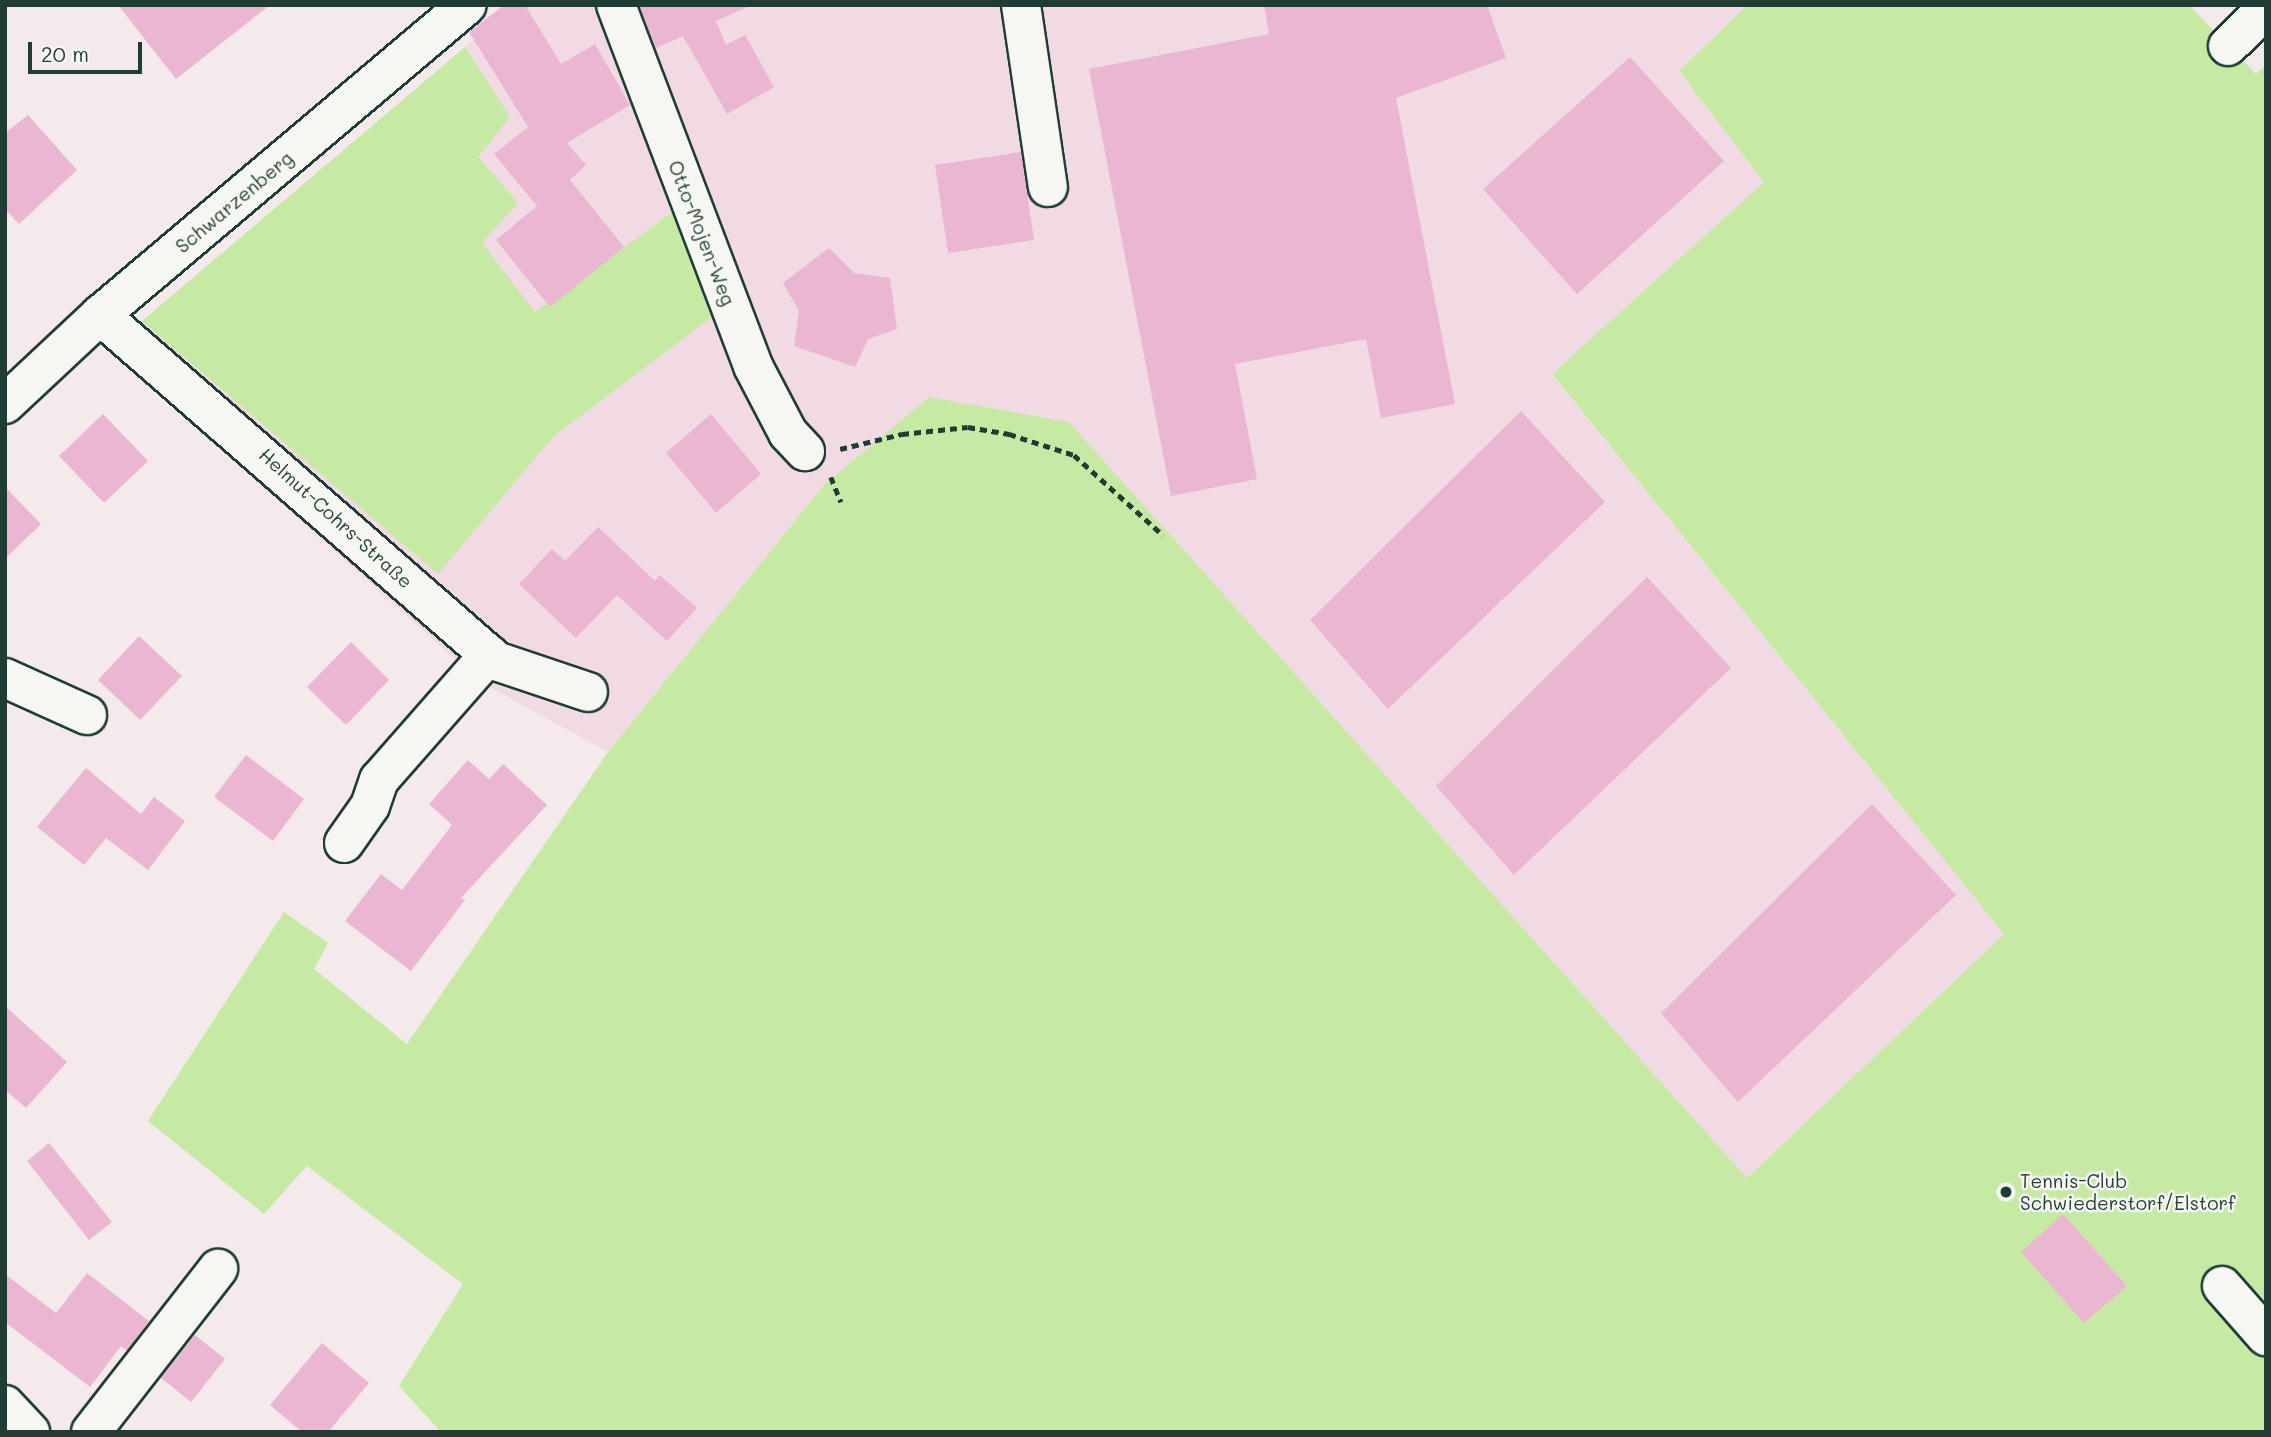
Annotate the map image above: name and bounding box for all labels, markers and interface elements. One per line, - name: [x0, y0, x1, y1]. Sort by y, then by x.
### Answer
- scale bar: [32, 28, 145, 72]
- text: 20 m: [41, 40, 89, 67]
- street label: Schwarzenberg: [171, 146, 297, 258]
- street label: Otto-Mojen-Weg: [664, 157, 740, 309]
- street label: Helmut-Cohrs-Straße: [255, 443, 417, 593]
- place label: Tennis-Club Schwiederstorf/Elstorf: [2020, 1170, 2235, 1214]
- marker: Tennis-Club Schwiederstorf/Elstorf: [1998, 1184, 2014, 1200]

